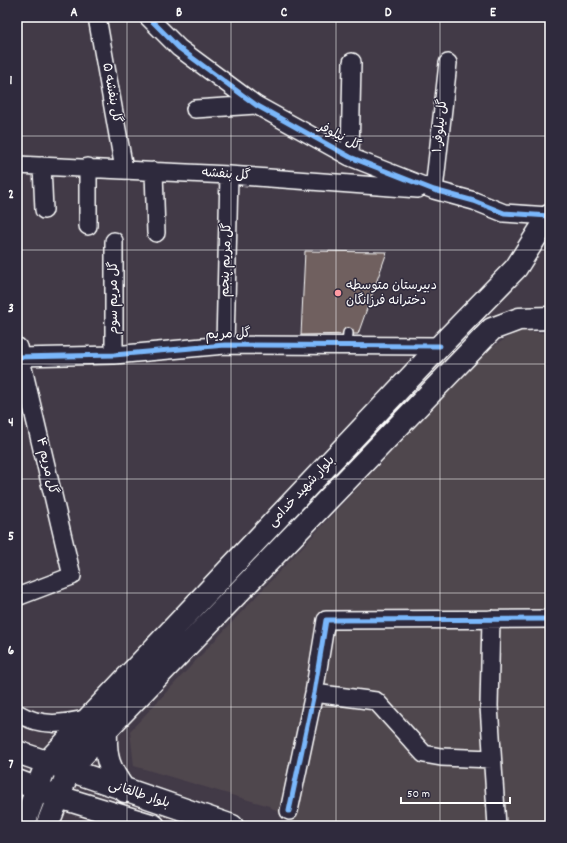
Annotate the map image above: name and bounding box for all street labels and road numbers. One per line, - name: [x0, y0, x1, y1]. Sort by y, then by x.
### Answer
- street label: گل بنفشه ۵: [96, 61, 126, 125]
- street label: گل نیلوفر ۱: [429, 98, 453, 154]
- street label: گل نیلوفر: [313, 117, 364, 156]
- street label: گل بنفشه: [201, 164, 251, 186]
- street label: گل مریم پنجم: [216, 222, 238, 298]
- street label: گل مریم سوم: [105, 261, 124, 335]
- street label: گل مریم: [205, 325, 251, 345]
- street label: گل مریم ۴: [30, 436, 62, 497]
- street label: بلوار شهید خدامی: [264, 452, 340, 532]
- street label: بلوار طالقانی: [106, 776, 172, 814]

